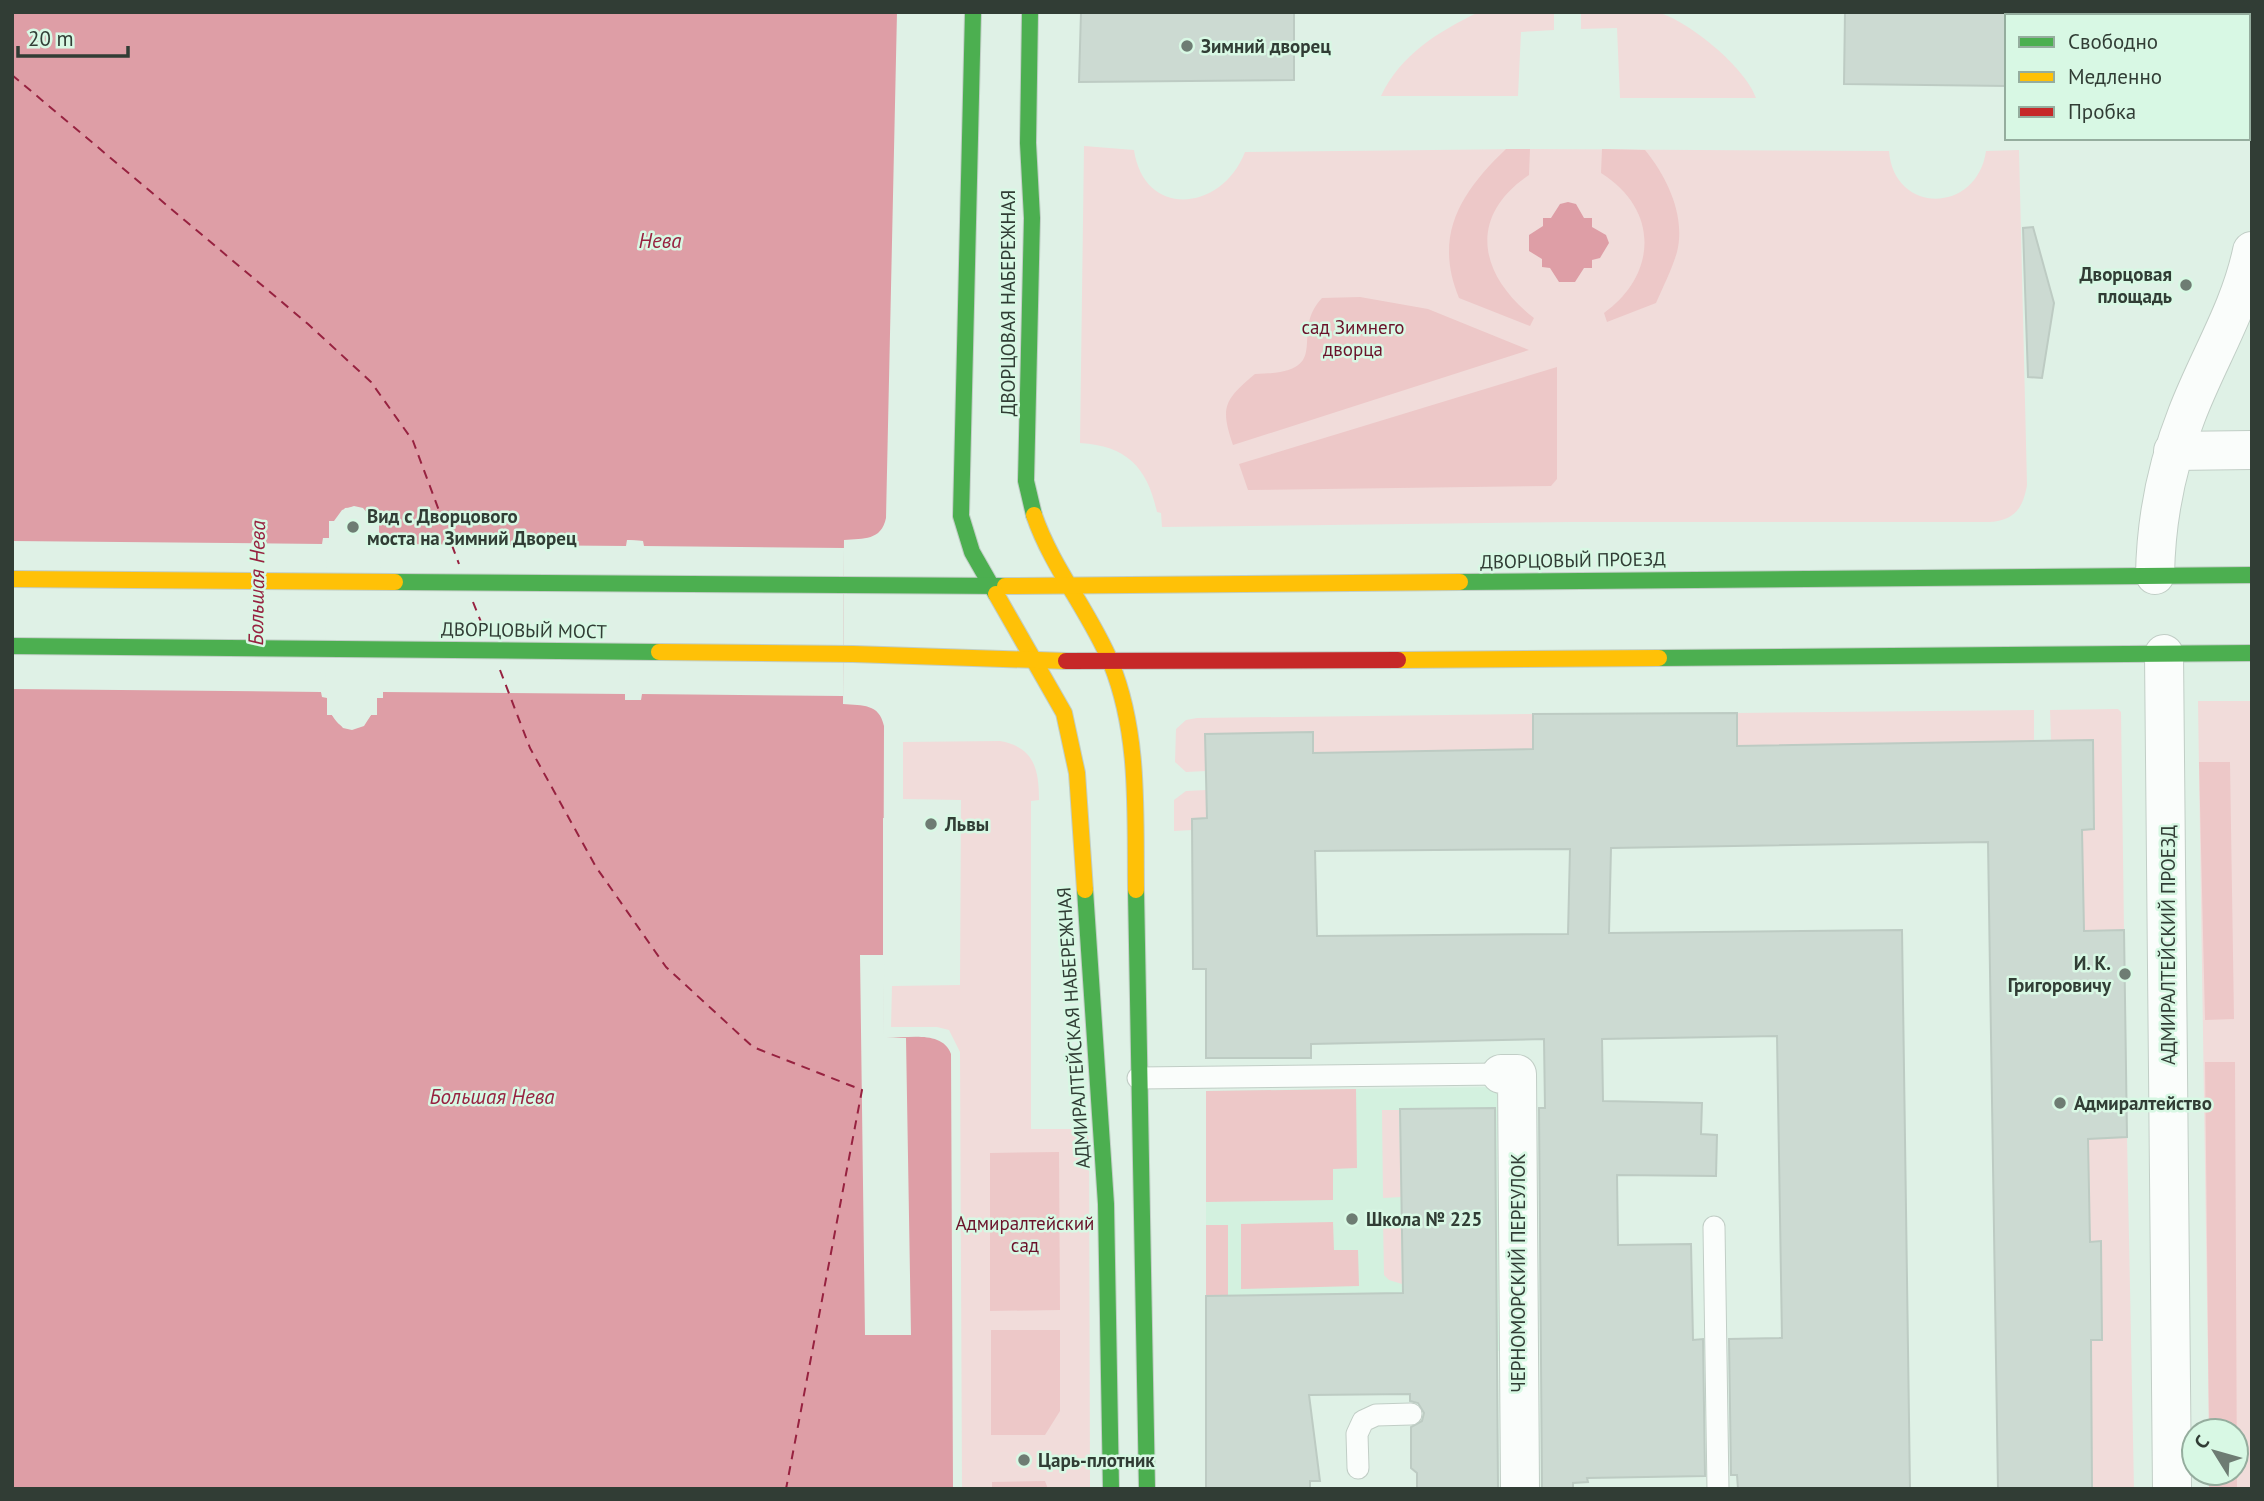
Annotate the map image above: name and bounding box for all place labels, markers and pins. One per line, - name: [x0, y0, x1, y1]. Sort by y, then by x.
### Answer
- place label: Зимний дворец: [1201, 34, 1331, 58]
- marker: Зимний дворец: [1179, 38, 1195, 54]
- place label: Дворцовая площадь: [2079, 262, 2172, 308]
- marker: Дворцовая площадь: [2178, 277, 2194, 293]
- place label: Вид с Дворцового моста на Зимний Дворец: [367, 504, 577, 550]
- marker: Вид с Дворцового моста на Зимний Дворец: [345, 519, 361, 535]
- place label: Львы: [944, 812, 989, 836]
- marker: Львы: [923, 816, 939, 832]
- place label: И. К. Григоровичу: [2008, 951, 2112, 997]
- marker: И. К. Григоровичу: [2117, 966, 2133, 982]
- place label: Адмиралтейство: [2074, 1091, 2212, 1115]
- marker: Адмиралтейство: [2052, 1095, 2068, 1111]
- place label: Школа № 225: [1366, 1207, 1482, 1231]
- marker: Школа № 225: [1344, 1211, 1360, 1227]
- place label: Царь-плотник: [1038, 1448, 1155, 1472]
- marker: Царь-плотник: [1016, 1452, 1032, 1468]

